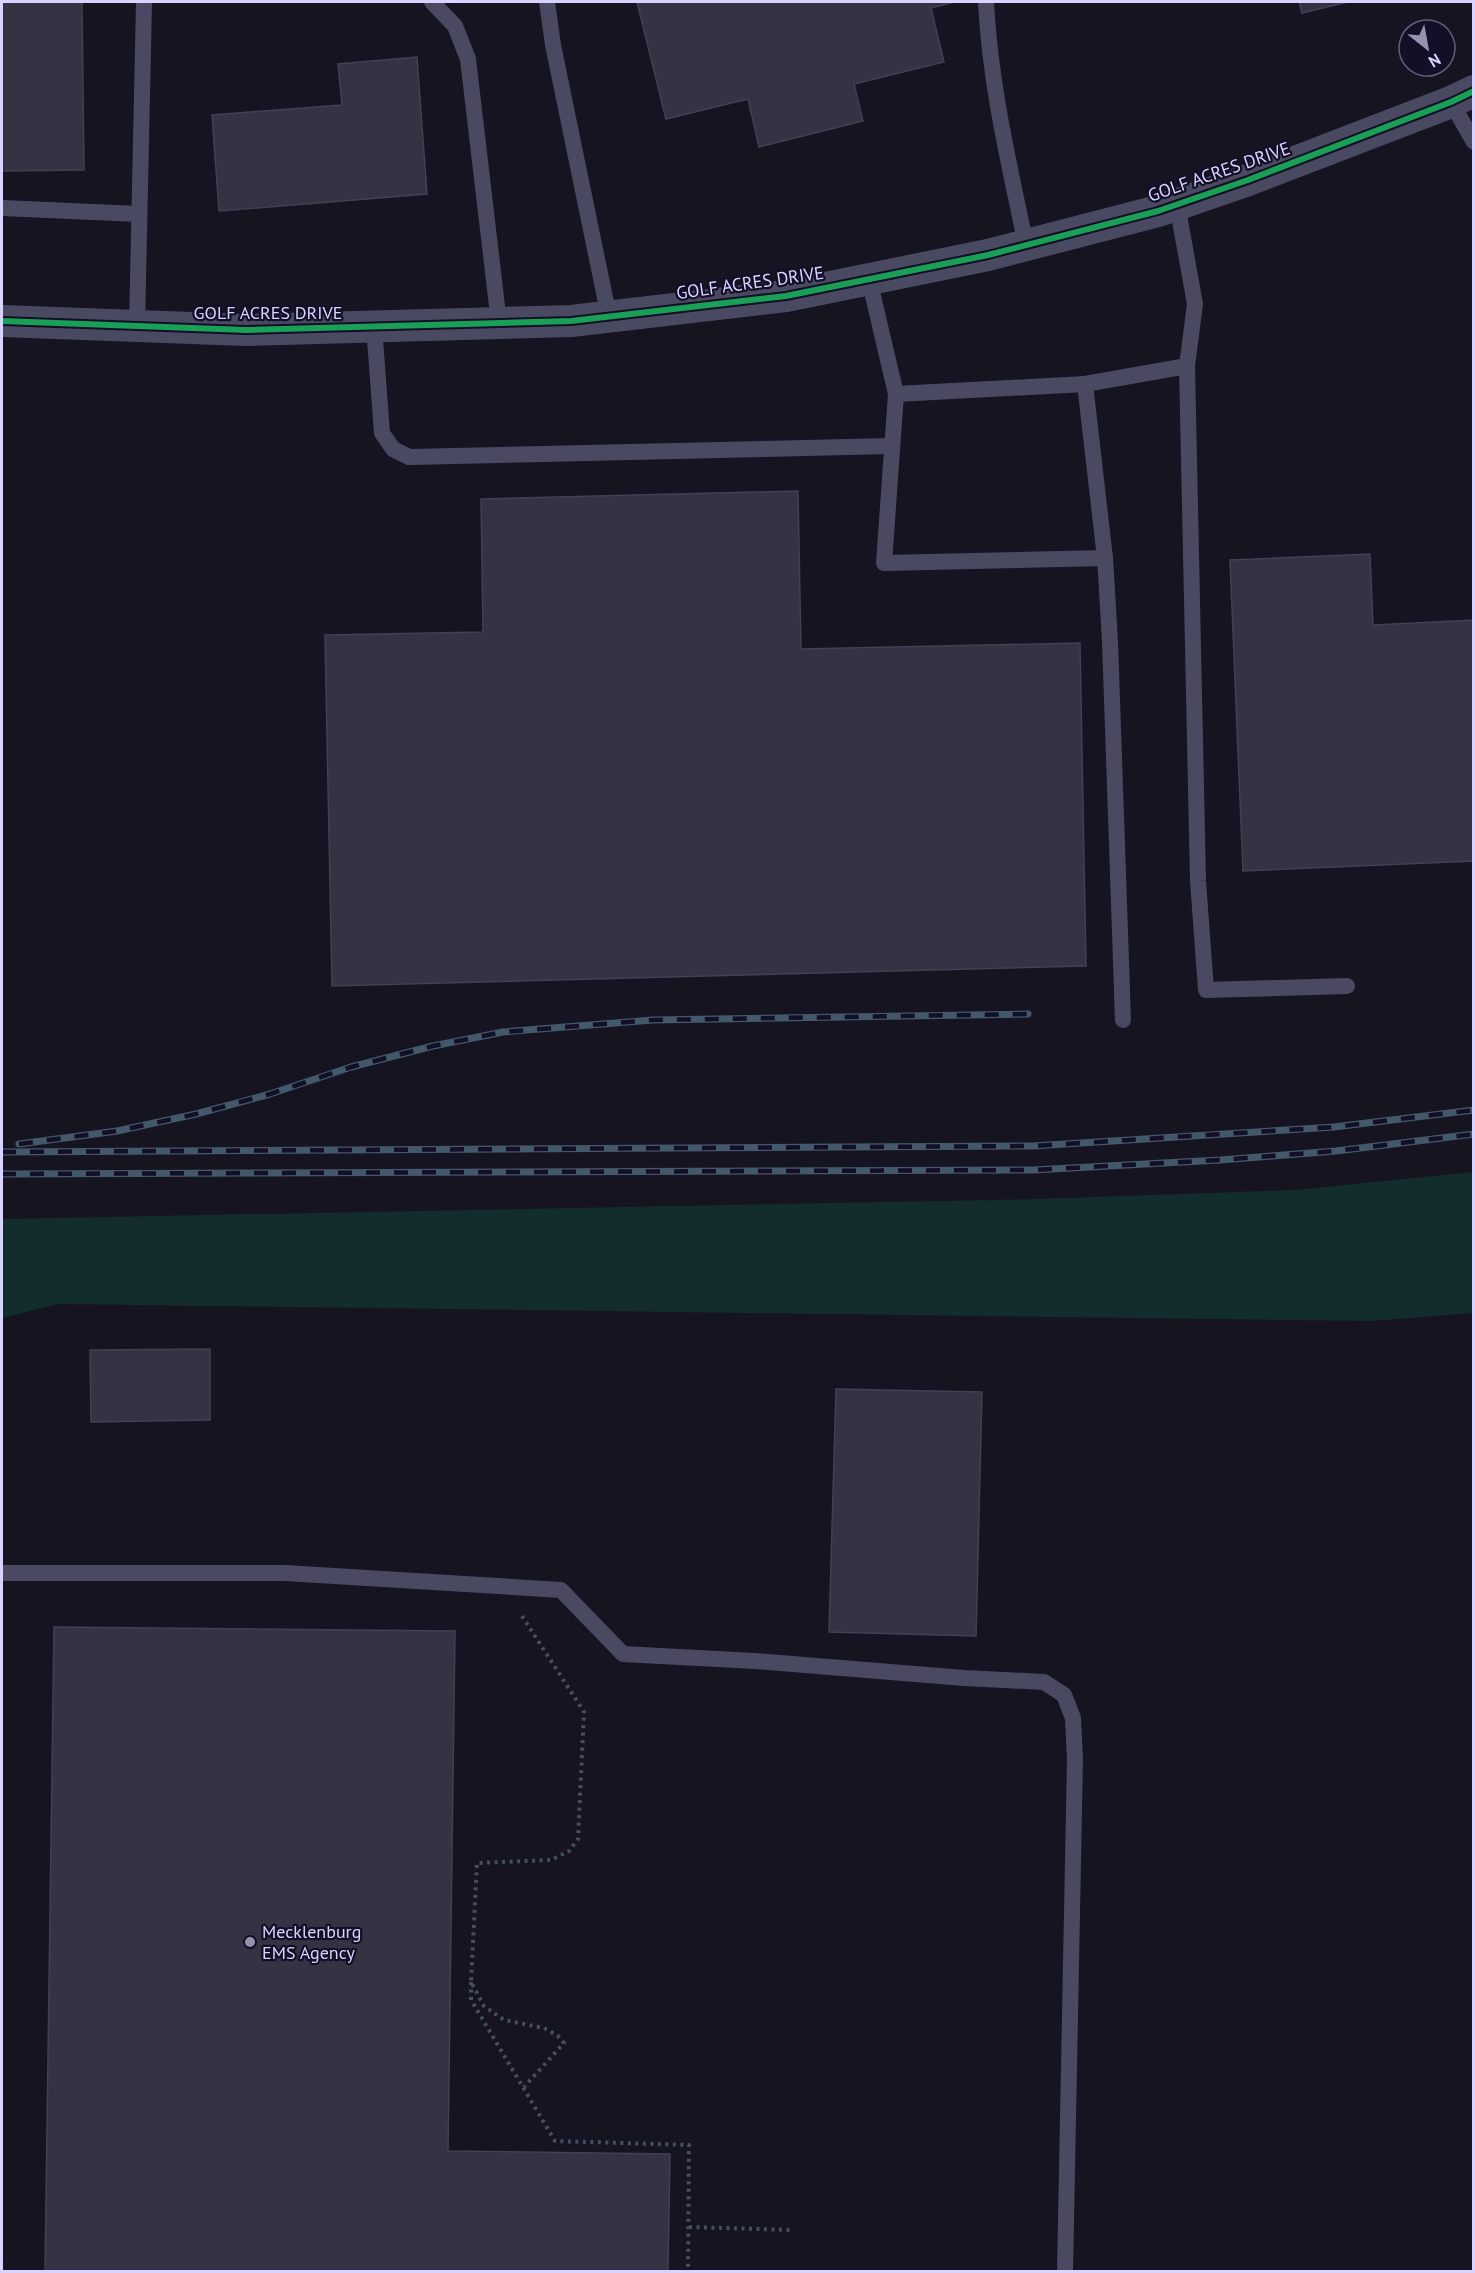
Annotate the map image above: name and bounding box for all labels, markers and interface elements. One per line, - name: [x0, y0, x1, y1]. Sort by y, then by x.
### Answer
- north arrow: [1397, 18, 1457, 78]
- text: N: [1425, 50, 1444, 72]
- street label: GOLF ACRES DRIVE: [1145, 136, 1293, 207]
- street label: GOLF ACRES DRIVE: [675, 261, 825, 304]
- street label: GOLF ACRES DRIVE: [194, 301, 342, 324]
- place label: Mecklenburg EMS Agency: [262, 1920, 361, 1964]
- marker: Mecklenburg EMS Agency: [243, 1935, 257, 1949]

